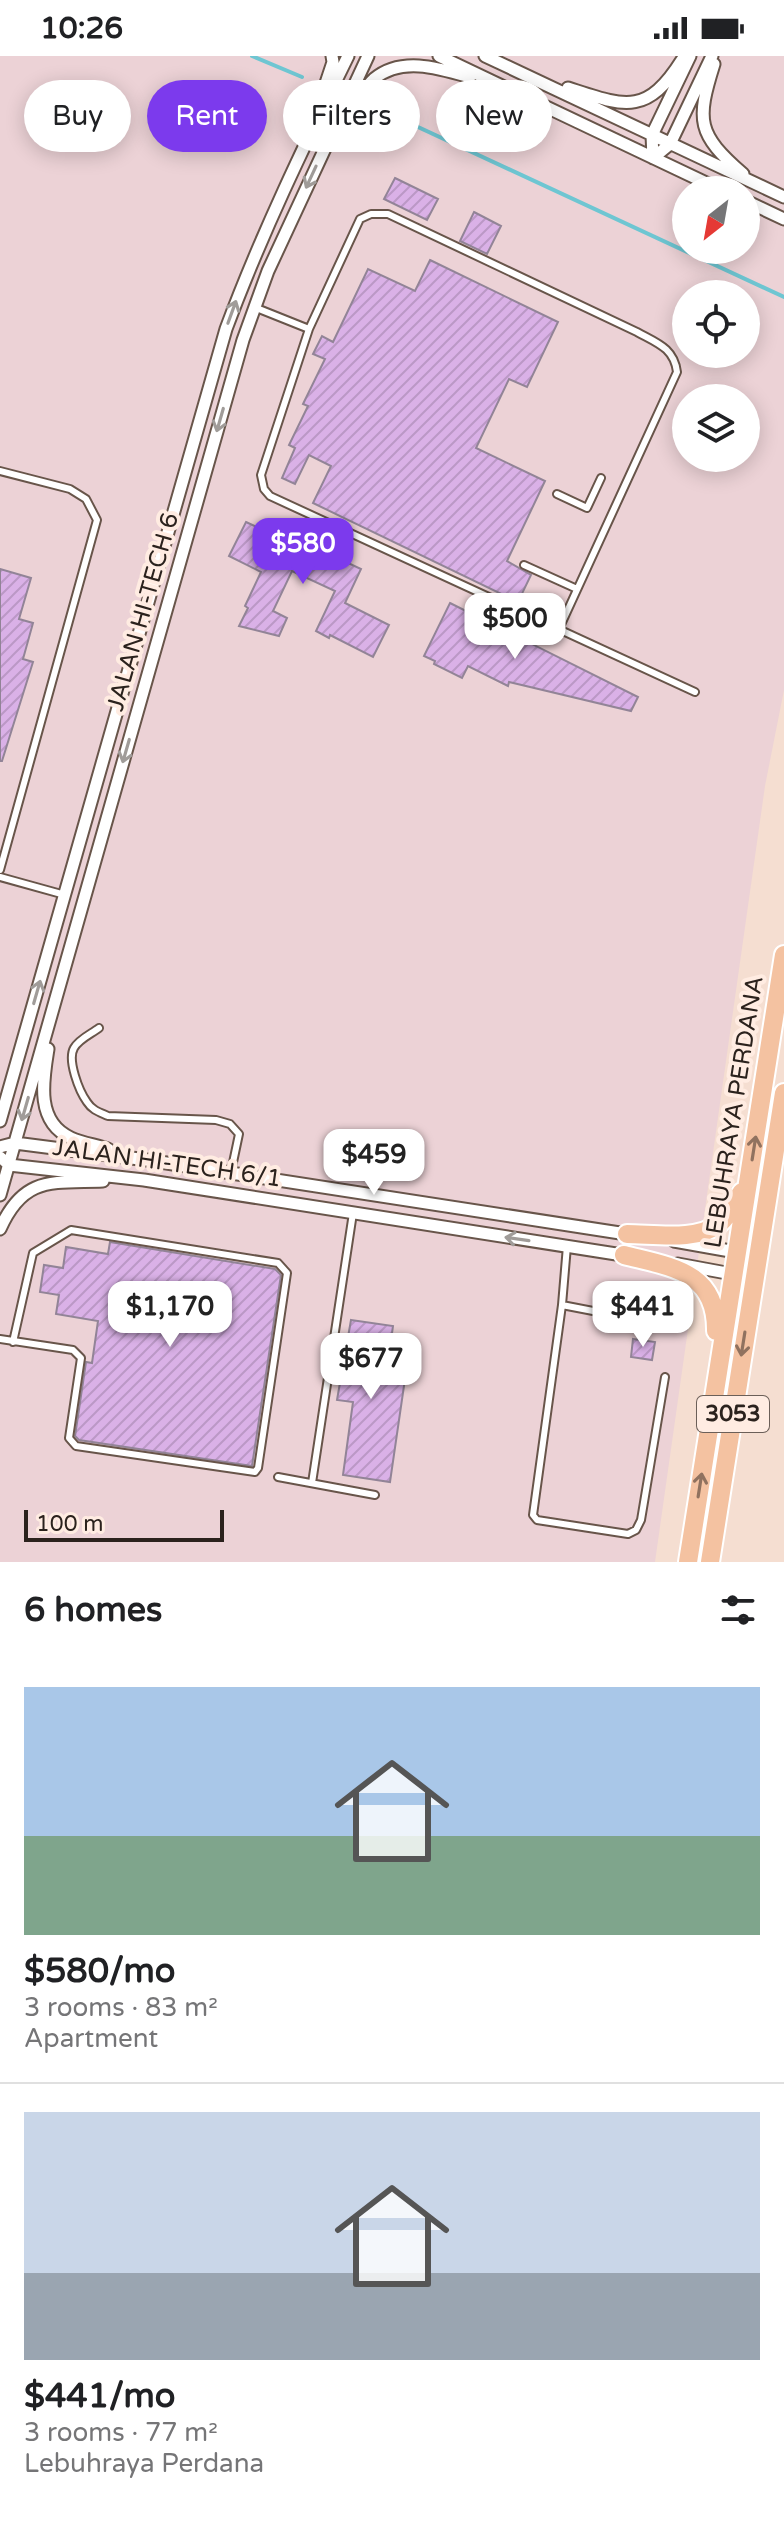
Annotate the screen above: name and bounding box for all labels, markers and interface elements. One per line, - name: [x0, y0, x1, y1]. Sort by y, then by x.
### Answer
- text: 10:26: [40, 10, 123, 47]
- chip: Buy: [24, 80, 131, 152]
- chip: Rent: [147, 80, 267, 152]
- chip: Filters: [283, 80, 420, 152]
- chip: New: [436, 80, 552, 152]
- one-way arrow: [303, 165, 318, 189]
- north arrow: [672, 176, 760, 264]
- map controls: [672, 176, 760, 472]
- button: locate: [672, 280, 760, 368]
- one-way arrow: [226, 300, 240, 325]
- button: layers: [672, 384, 760, 472]
- one-way arrow: [212, 407, 227, 433]
- street label: JALAN HI-TECH 6: [101, 510, 185, 714]
- pin: $580: [256, 518, 350, 586]
- text: $580: [270, 528, 336, 559]
- pin: $500: [468, 593, 562, 661]
- text: $500: [482, 603, 548, 634]
- one-way arrow: [118, 738, 133, 764]
- street label: LEBUHRAYA PERDANA: [698, 974, 770, 1250]
- one-way arrow: [30, 980, 45, 1006]
- one-way arrow: [16, 1096, 31, 1122]
- pin: $459: [327, 1129, 421, 1197]
- street label: JALAN HI-TECH 6/1: [51, 1133, 283, 1193]
- one-way arrow: [747, 1135, 762, 1161]
- text: $459: [341, 1139, 407, 1170]
- one-way arrow: [505, 1231, 530, 1246]
- pin: $1,170: [105, 1281, 235, 1349]
- pin: $441: [596, 1281, 690, 1349]
- text: $1,170: [126, 1291, 214, 1322]
- text: $441: [610, 1291, 676, 1322]
- one-way arrow: [735, 1331, 750, 1356]
- pin: $677: [324, 1333, 418, 1401]
- text: $677: [338, 1343, 404, 1374]
- road number: 3053: [697, 1396, 769, 1432]
- one-way arrow: [693, 1473, 708, 1498]
- scale bar: [24, 1506, 224, 1542]
- text: 100 m: [36, 1511, 103, 1537]
- icon: filters: [716, 1588, 760, 1632]
- text: 6 homes: [24, 1590, 162, 1631]
- icon: home: [320, 1739, 464, 1883]
- text: $580/mo: [24, 1951, 175, 1992]
- text: 3 rooms · 83 m²: [24, 1992, 218, 2023]
- text: Apartment: [24, 2023, 158, 2054]
- icon: home: [320, 2164, 464, 2308]
- text: $441/mo: [24, 2376, 175, 2417]
- text: 3 rooms · 77 m²: [24, 2417, 218, 2448]
- text: Lebuhraya Perdana: [24, 2448, 264, 2479]

